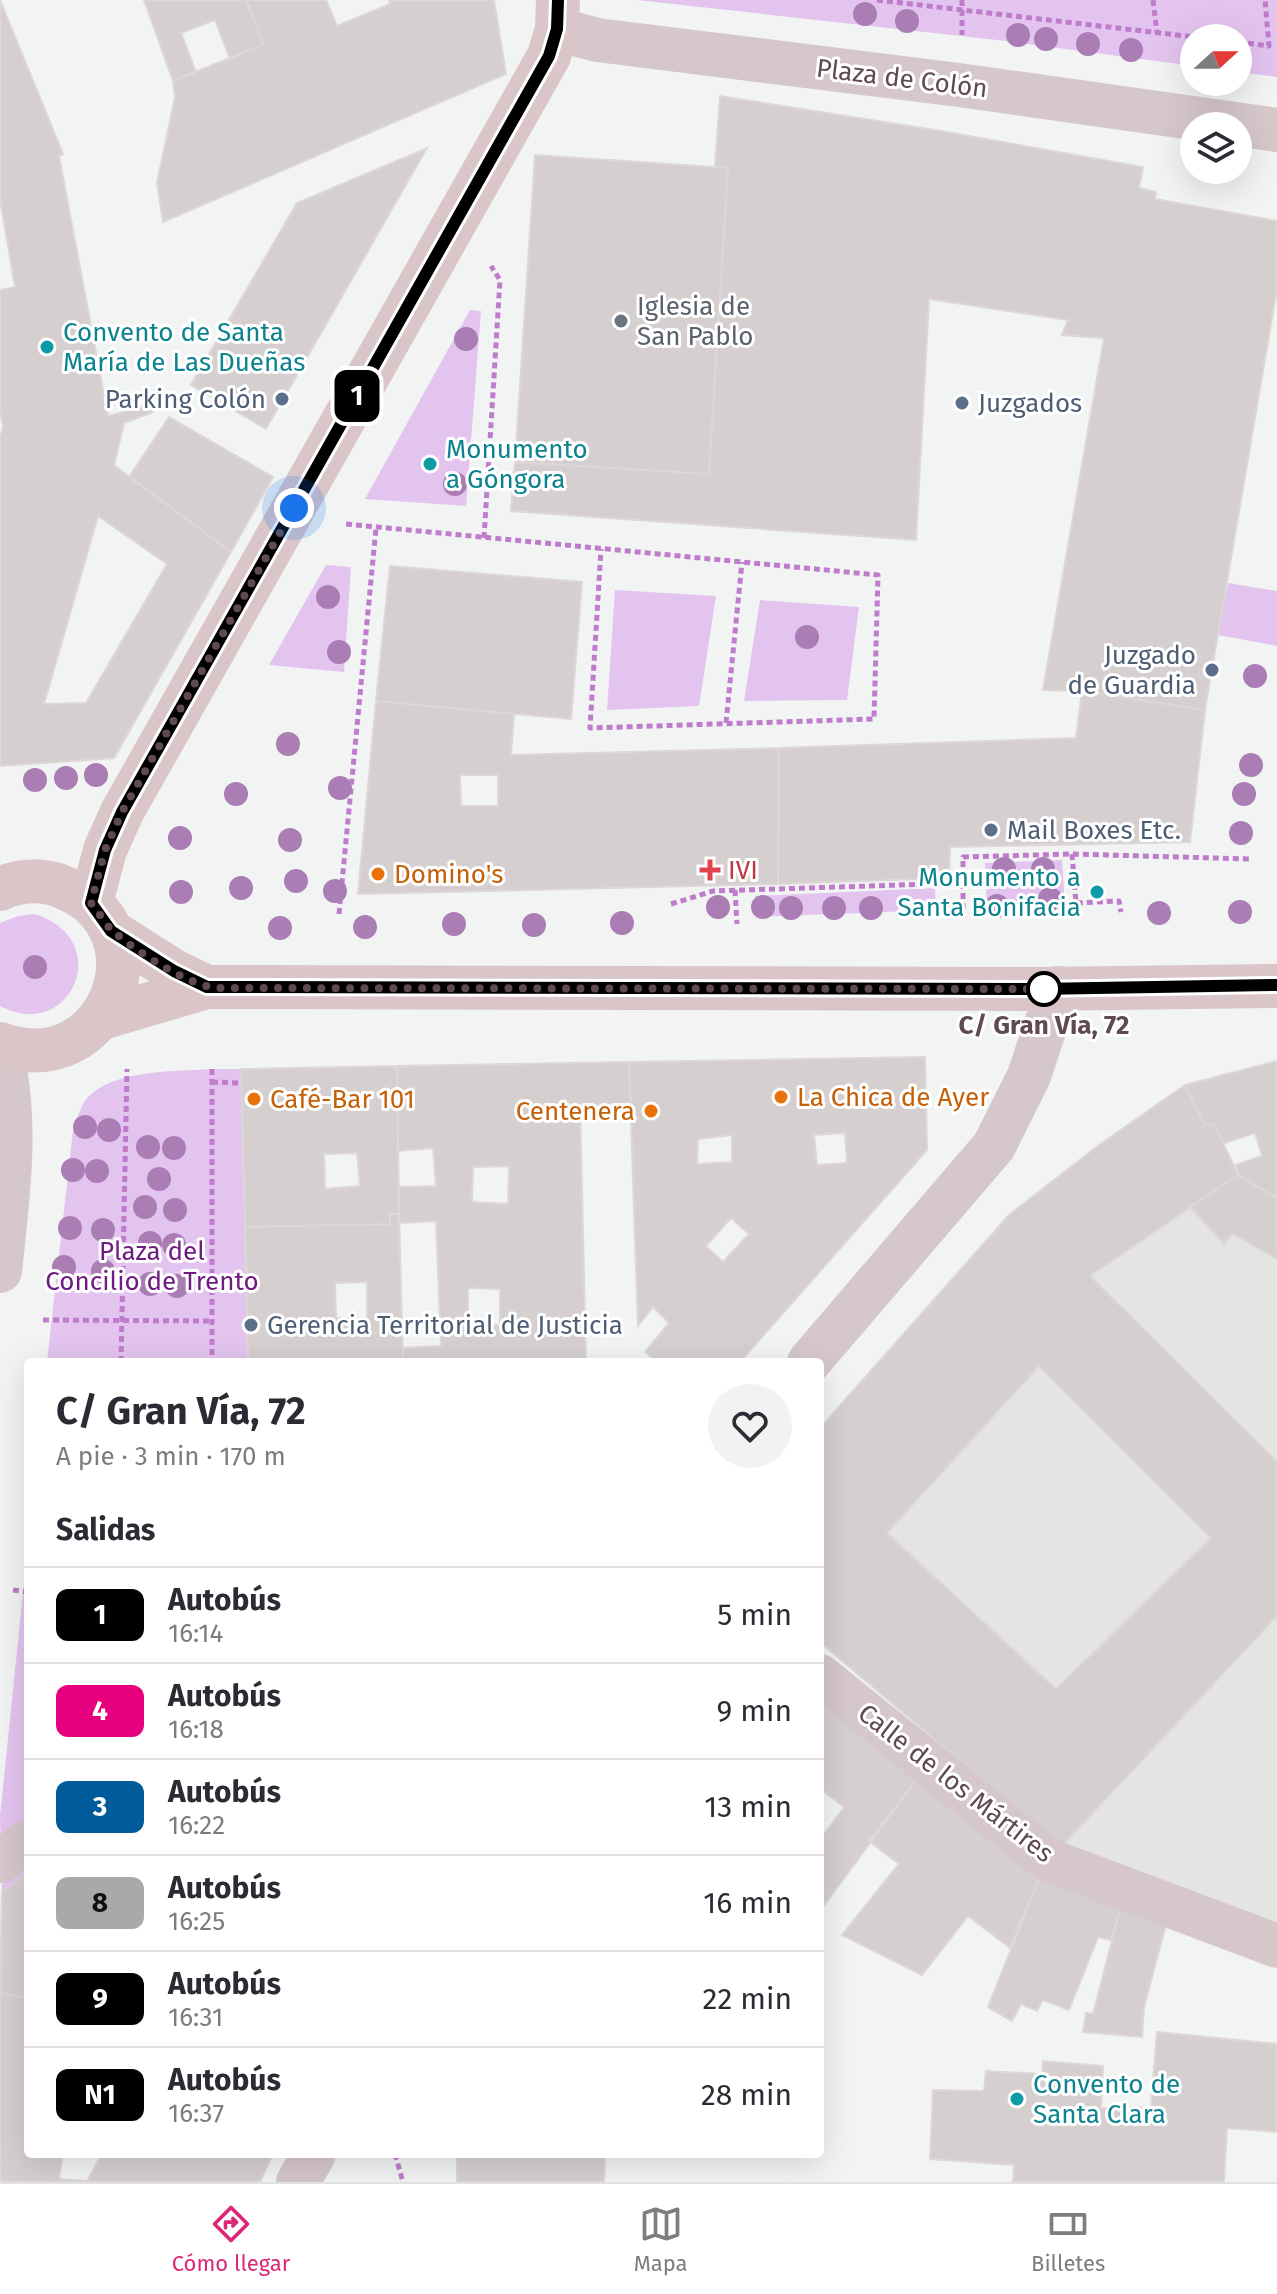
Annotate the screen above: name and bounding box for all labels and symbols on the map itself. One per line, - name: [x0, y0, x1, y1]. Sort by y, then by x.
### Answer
- north arrow: [1180, 24, 1252, 96]
- street label: Plaza de Colón: [815, 53, 989, 104]
- place label: Iglesia de San Pablo: [637, 291, 753, 352]
- marker: Iglesia de San Pablo: [612, 312, 630, 330]
- place label: Convento de Santa María de Las Dueñas: [63, 317, 305, 378]
- marker: Convento de Santa María de Las Dueñas: [38, 338, 56, 356]
- line badge: 1: [331, 370, 383, 422]
- place label: Parking Colón: [105, 384, 266, 415]
- place label: Juzgados: [978, 388, 1082, 419]
- marker: Parking Colón: [273, 390, 291, 408]
- marker: Juzgados: [953, 394, 971, 412]
- place label: Monumento a Góngora: [446, 434, 588, 495]
- marker: Monumento a Góngora: [421, 455, 439, 473]
- your location: [274, 488, 314, 528]
- place label: Juzgado de Guardia: [1067, 640, 1196, 701]
- marker: Juzgado de Guardia: [1203, 661, 1221, 679]
- place label: Mail Boxes Etc.: [1007, 815, 1181, 846]
- marker: Mail Boxes Etc.: [982, 821, 1000, 839]
- place label: IVI: [728, 855, 758, 886]
- place label: Domino's: [394, 859, 503, 890]
- marker: IVI: [699, 859, 721, 881]
- place label: Monumento a Santa Bonifacia: [897, 862, 1081, 923]
- marker: Domino's: [369, 865, 387, 883]
- marker: Monumento a Santa Bonifacia: [1088, 883, 1106, 901]
- marker: C/ Gran Vía, 72: [1027, 972, 1061, 1006]
- place label: C/ Gran Vía, 72: [959, 1010, 1129, 1041]
- place label: La Chica de Ayer: [797, 1082, 989, 1113]
- place label: Café-Bar 101: [270, 1084, 415, 1115]
- marker: La Chica de Ayer: [772, 1088, 790, 1106]
- marker: Café-Bar 101: [245, 1090, 263, 1108]
- place label: Centenera: [516, 1096, 635, 1127]
- marker: Centenera: [642, 1102, 660, 1120]
- park label: Plaza del Concilio de Trento: [45, 1236, 259, 1297]
- place label: Gerencia Territorial de Justicia: [267, 1310, 623, 1341]
- marker: Gerencia Territorial de Justicia: [242, 1316, 260, 1334]
- street label: Calle de los Mártires: [852, 1697, 1060, 1869]
- place label: Convento de Santa Clara: [1033, 2069, 1180, 2130]
- marker: Convento de Santa Clara: [1008, 2090, 1026, 2108]

